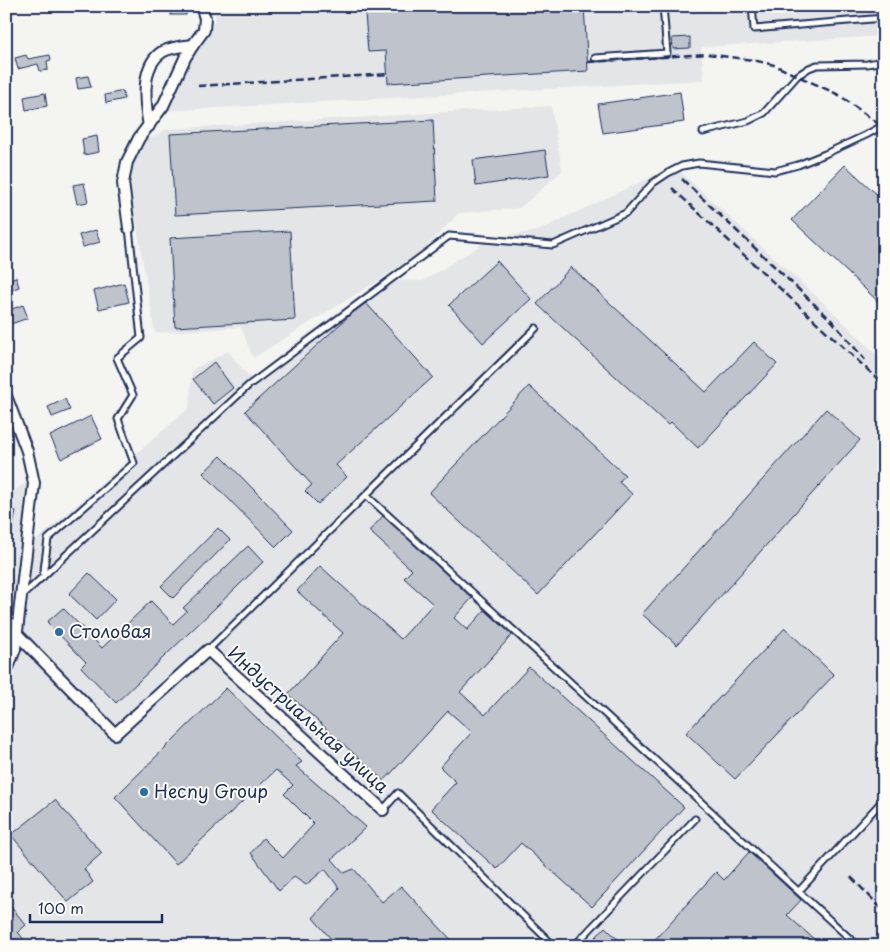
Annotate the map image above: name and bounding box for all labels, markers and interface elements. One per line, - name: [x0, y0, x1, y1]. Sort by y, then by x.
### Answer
- place label: Столовая: [69, 617, 152, 644]
- marker: Столовая: [53, 626, 65, 638]
- street label: Индустриальная улица: [222, 639, 396, 799]
- place label: Hecny Group: [154, 777, 268, 804]
- marker: Hecny Group: [138, 786, 150, 798]
- scale bar: [30, 892, 162, 924]
- text: 100 m: [38, 896, 84, 919]

